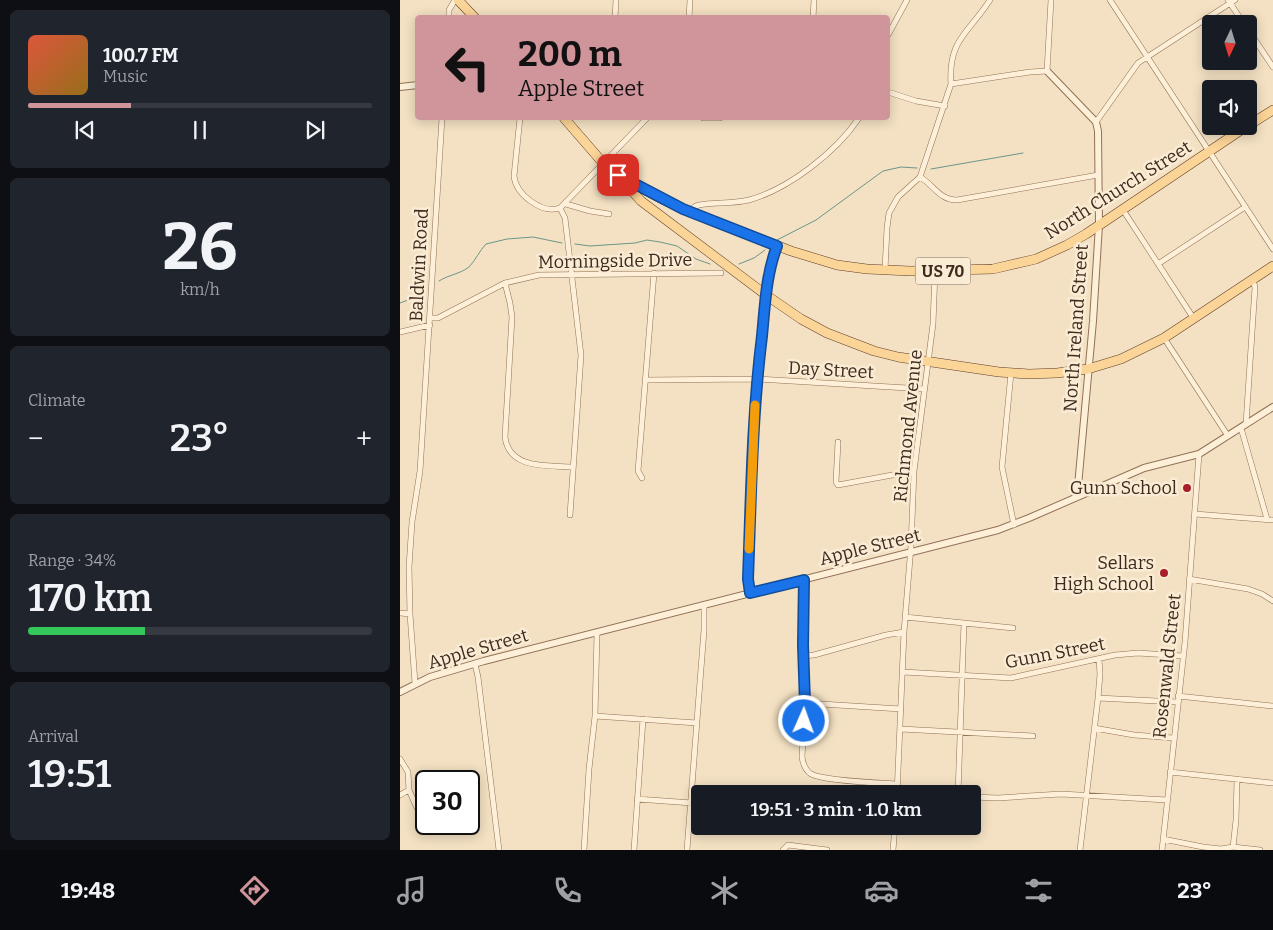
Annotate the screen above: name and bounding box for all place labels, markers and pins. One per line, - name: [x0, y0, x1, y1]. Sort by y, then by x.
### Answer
- pin: [597, 154, 639, 196]
- place label: Gunn School: [1070, 477, 1177, 499]
- marker: Gunn School: [1181, 482, 1193, 494]
- place label: Sellars High School: [1053, 552, 1154, 595]
- marker: Sellars High School: [1158, 567, 1170, 579]

